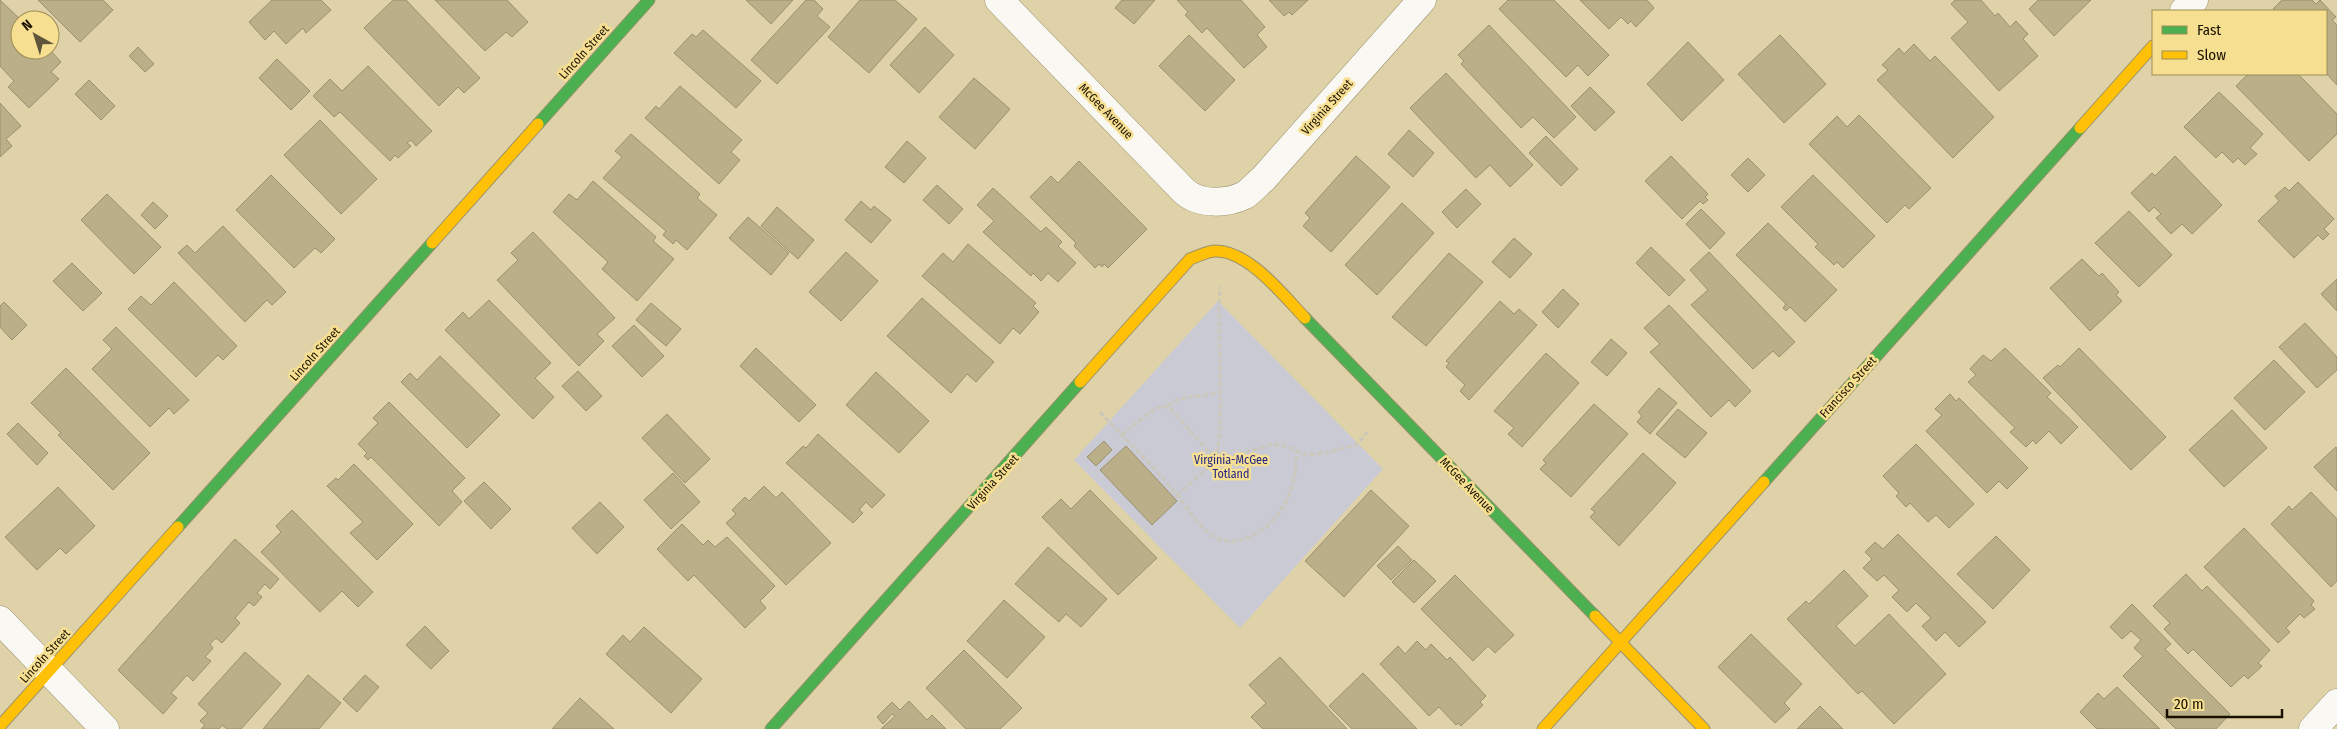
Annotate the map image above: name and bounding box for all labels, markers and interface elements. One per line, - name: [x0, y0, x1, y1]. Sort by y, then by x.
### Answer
- north arrow: [10, 10, 60, 60]
- legend: [2152, 10, 2327, 75]
- text: N: [19, 16, 36, 35]
- text: Fast: [2197, 21, 2221, 39]
- street label: Lincoln Street: [556, 22, 612, 82]
- text: Slow: [2197, 46, 2226, 64]
- street label: Virginia Street: [1299, 76, 1355, 137]
- street label: McGee Avenue: [1076, 80, 1136, 142]
- street label: Lincoln Street: [287, 324, 343, 384]
- street label: Francisco Street: [1817, 353, 1879, 421]
- street label: Virginia Street: [965, 451, 1021, 512]
- park label: Virginia-McGee Totland: [1194, 453, 1268, 481]
- street label: McGee Avenue: [1437, 454, 1497, 516]
- street label: Lincoln Street: [17, 626, 73, 686]
- scale bar: [2167, 686, 2282, 718]
- text: 20 m: [2174, 695, 2204, 713]

